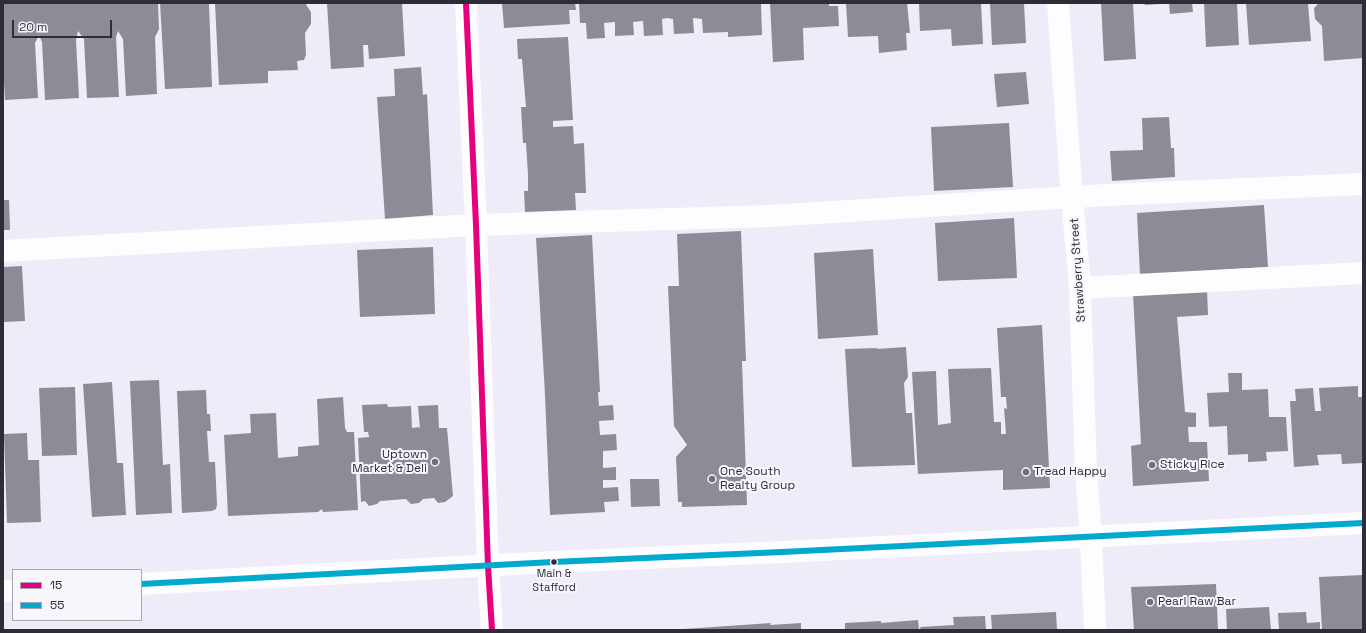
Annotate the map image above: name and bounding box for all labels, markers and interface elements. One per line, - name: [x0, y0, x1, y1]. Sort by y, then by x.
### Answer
- scale bar: [14, 12, 114, 38]
- text: 20 m: [19, 19, 47, 35]
- street label: Strawberry Street: [1067, 217, 1089, 323]
- place label: Uptown Market & Deli: [352, 448, 427, 476]
- marker: Uptown Market & Deli: [430, 457, 440, 467]
- place label: Sticky Rice: [1160, 458, 1225, 472]
- marker: Sticky Rice: [1147, 460, 1157, 470]
- place label: One South Realty Group: [720, 465, 795, 493]
- place label: Tread Happy: [1034, 465, 1107, 479]
- marker: Tread Happy: [1021, 467, 1031, 477]
- marker: One South Realty Group: [707, 474, 717, 484]
- marker: Main & Stafford: [549, 557, 559, 567]
- place label: Main & Stafford: [532, 567, 576, 593]
- legend: [12, 569, 142, 621]
- text: 15: [50, 577, 62, 593]
- place label: Pearl Raw Bar: [1158, 595, 1236, 609]
- text: 55: [50, 597, 64, 613]
- marker: Pearl Raw Bar: [1145, 597, 1155, 607]

